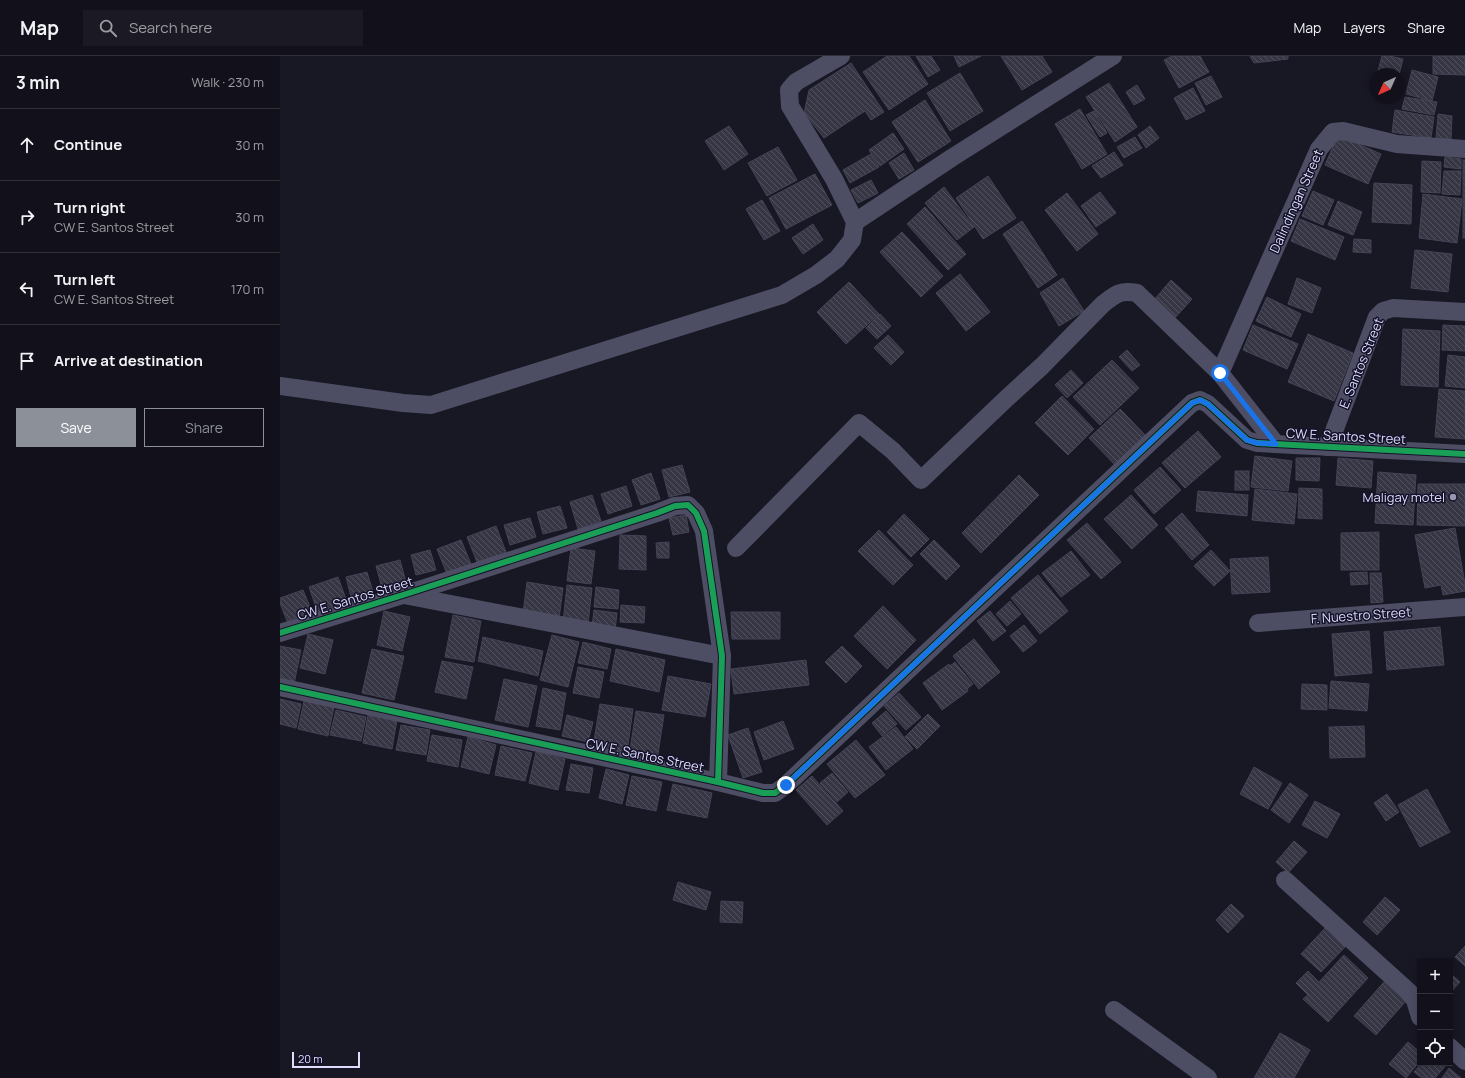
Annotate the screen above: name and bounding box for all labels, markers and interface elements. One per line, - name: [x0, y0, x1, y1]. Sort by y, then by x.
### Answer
- search box: [83, 10, 363, 46]
- text: Map: [20, 15, 59, 41]
- icon: search: [97, 17, 119, 39]
- text: Search here: [129, 17, 212, 38]
- text: Map: [1293, 18, 1321, 37]
- text: Layers: [1343, 18, 1385, 37]
- text: Share: [1407, 18, 1445, 37]
- north arrow: [1369, 68, 1405, 104]
- text: 3 min: [16, 71, 60, 94]
- text: Walk · 230 m: [191, 73, 264, 91]
- icon: ahead: [16, 134, 38, 156]
- text: Continue: [54, 134, 122, 155]
- text: 30 m: [235, 136, 264, 154]
- street label: Dalindingan Street: [1265, 146, 1327, 256]
- text: Turn right: [54, 197, 125, 218]
- icon: right: [16, 206, 38, 228]
- text: 30 m: [235, 208, 264, 226]
- text: CW E. Santos Street: [54, 218, 174, 236]
- text: Turn left: [54, 269, 116, 290]
- icon: left: [16, 278, 38, 300]
- text: 170 m: [231, 280, 264, 298]
- text: CW E. Santos Street: [54, 290, 174, 308]
- street label: E. Santos Street: [1335, 315, 1387, 411]
- icon: arrive: [16, 350, 38, 372]
- text: Arrive at destination: [54, 350, 203, 371]
- route start: [1211, 364, 1229, 382]
- button: Save: [16, 408, 136, 447]
- button: Share: [144, 408, 264, 447]
- street label: CW E. Santos Street: [1285, 424, 1407, 448]
- place label: Maligay motel: [1363, 488, 1445, 506]
- marker: Maligay motel: [1448, 492, 1458, 502]
- street label: CW E. Santos Street: [295, 572, 415, 624]
- street label: F. Nuestro Street: [1310, 603, 1412, 627]
- street label: CW E. Santos Street: [584, 734, 706, 776]
- route end: [777, 776, 795, 794]
- map controls: [1417, 958, 1453, 1066]
- button: +: [1417, 958, 1453, 994]
- button: −: [1417, 994, 1453, 1030]
- button: locate: [1417, 1030, 1453, 1066]
- scale bar: [292, 1050, 360, 1069]
- text: 20 m: [298, 1051, 323, 1066]

